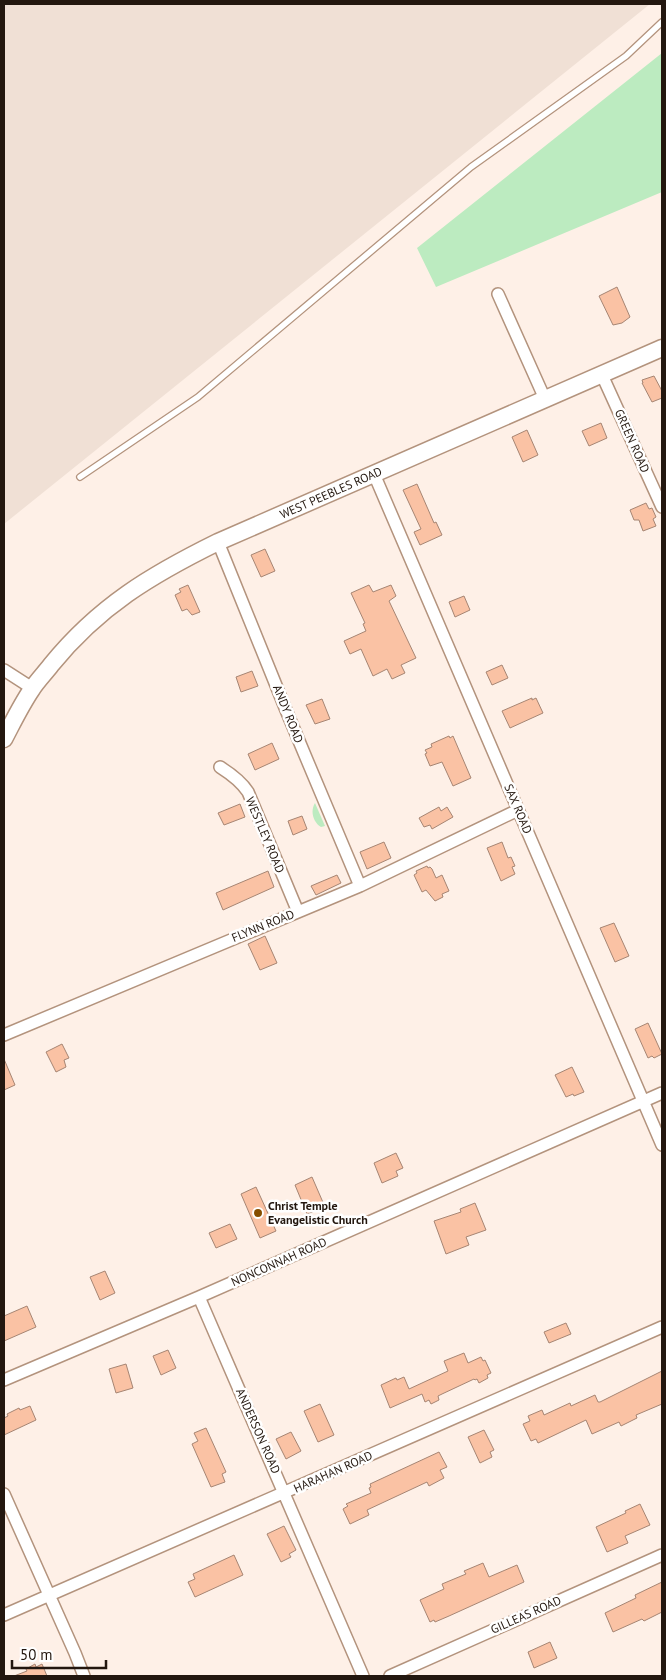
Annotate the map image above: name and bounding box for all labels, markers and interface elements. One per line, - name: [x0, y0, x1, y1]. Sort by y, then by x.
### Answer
- street label: GREEN ROAD: [612, 407, 653, 475]
- street label: WEST PEEBLES ROAD: [277, 463, 384, 522]
- street label: ANDY ROAD: [270, 683, 307, 745]
- street label: SAX ROAD: [501, 782, 536, 836]
- street label: WESTLEY ROAD: [243, 795, 288, 875]
- street label: FLYNN ROAD: [229, 906, 297, 945]
- place label: Christ Temple Evangelistic Church: [268, 1198, 368, 1227]
- marker: Christ Temple Evangelistic Church: [252, 1207, 264, 1219]
- street label: NONCONNAH ROAD: [229, 1234, 329, 1289]
- street label: ANDERSON ROAD: [233, 1386, 284, 1476]
- street label: HARAHAN ROAD: [291, 1447, 375, 1496]
- street label: GILLEAS ROAD: [488, 1592, 564, 1637]
- scale bar: [12, 1638, 106, 1670]
- text: 50 m: [20, 1645, 53, 1664]

